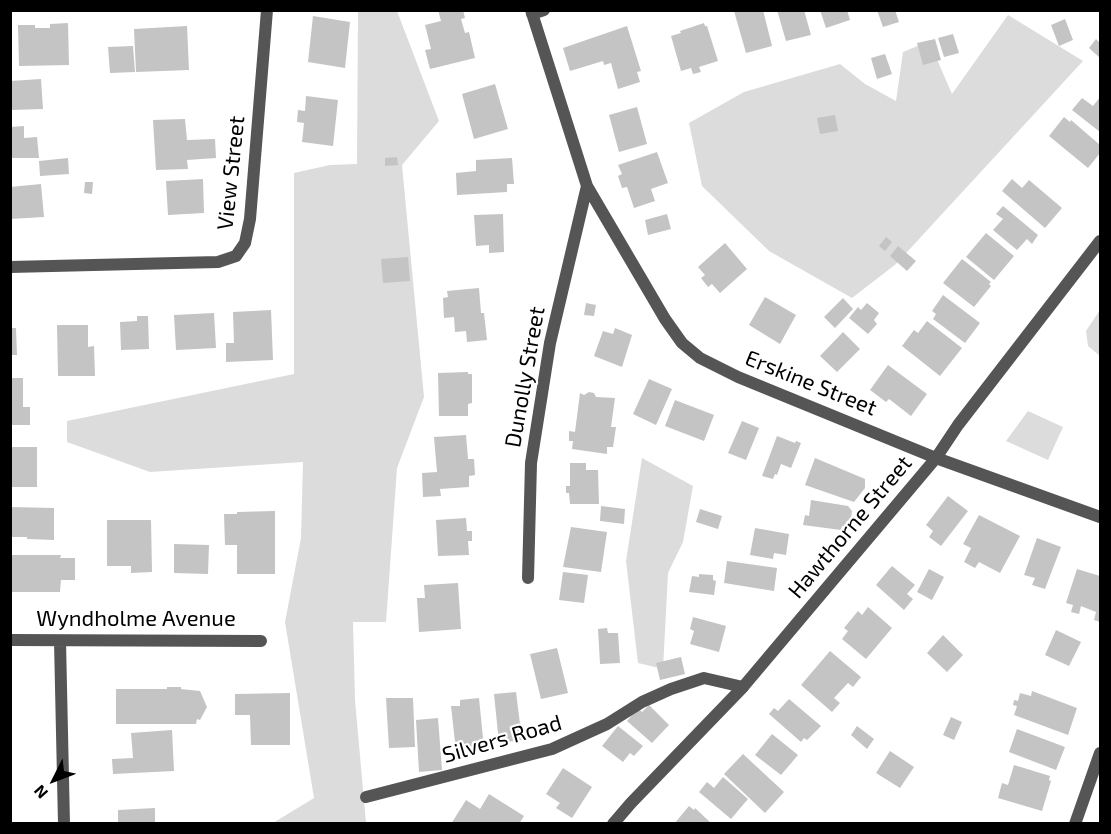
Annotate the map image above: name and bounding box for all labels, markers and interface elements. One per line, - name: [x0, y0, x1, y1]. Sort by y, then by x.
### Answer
- street label: View Street: [212, 115, 250, 231]
- street label: Dunolly Street: [500, 304, 550, 450]
- street label: Erskine Street: [741, 345, 881, 421]
- street label: Hawthorne Street: [783, 450, 917, 604]
- street label: Wyndholme Avenue: [36, 606, 236, 632]
- street label: Silvers Road: [439, 709, 565, 769]
- north arrow: [24, 750, 84, 810]
- text: N: [29, 782, 51, 803]

